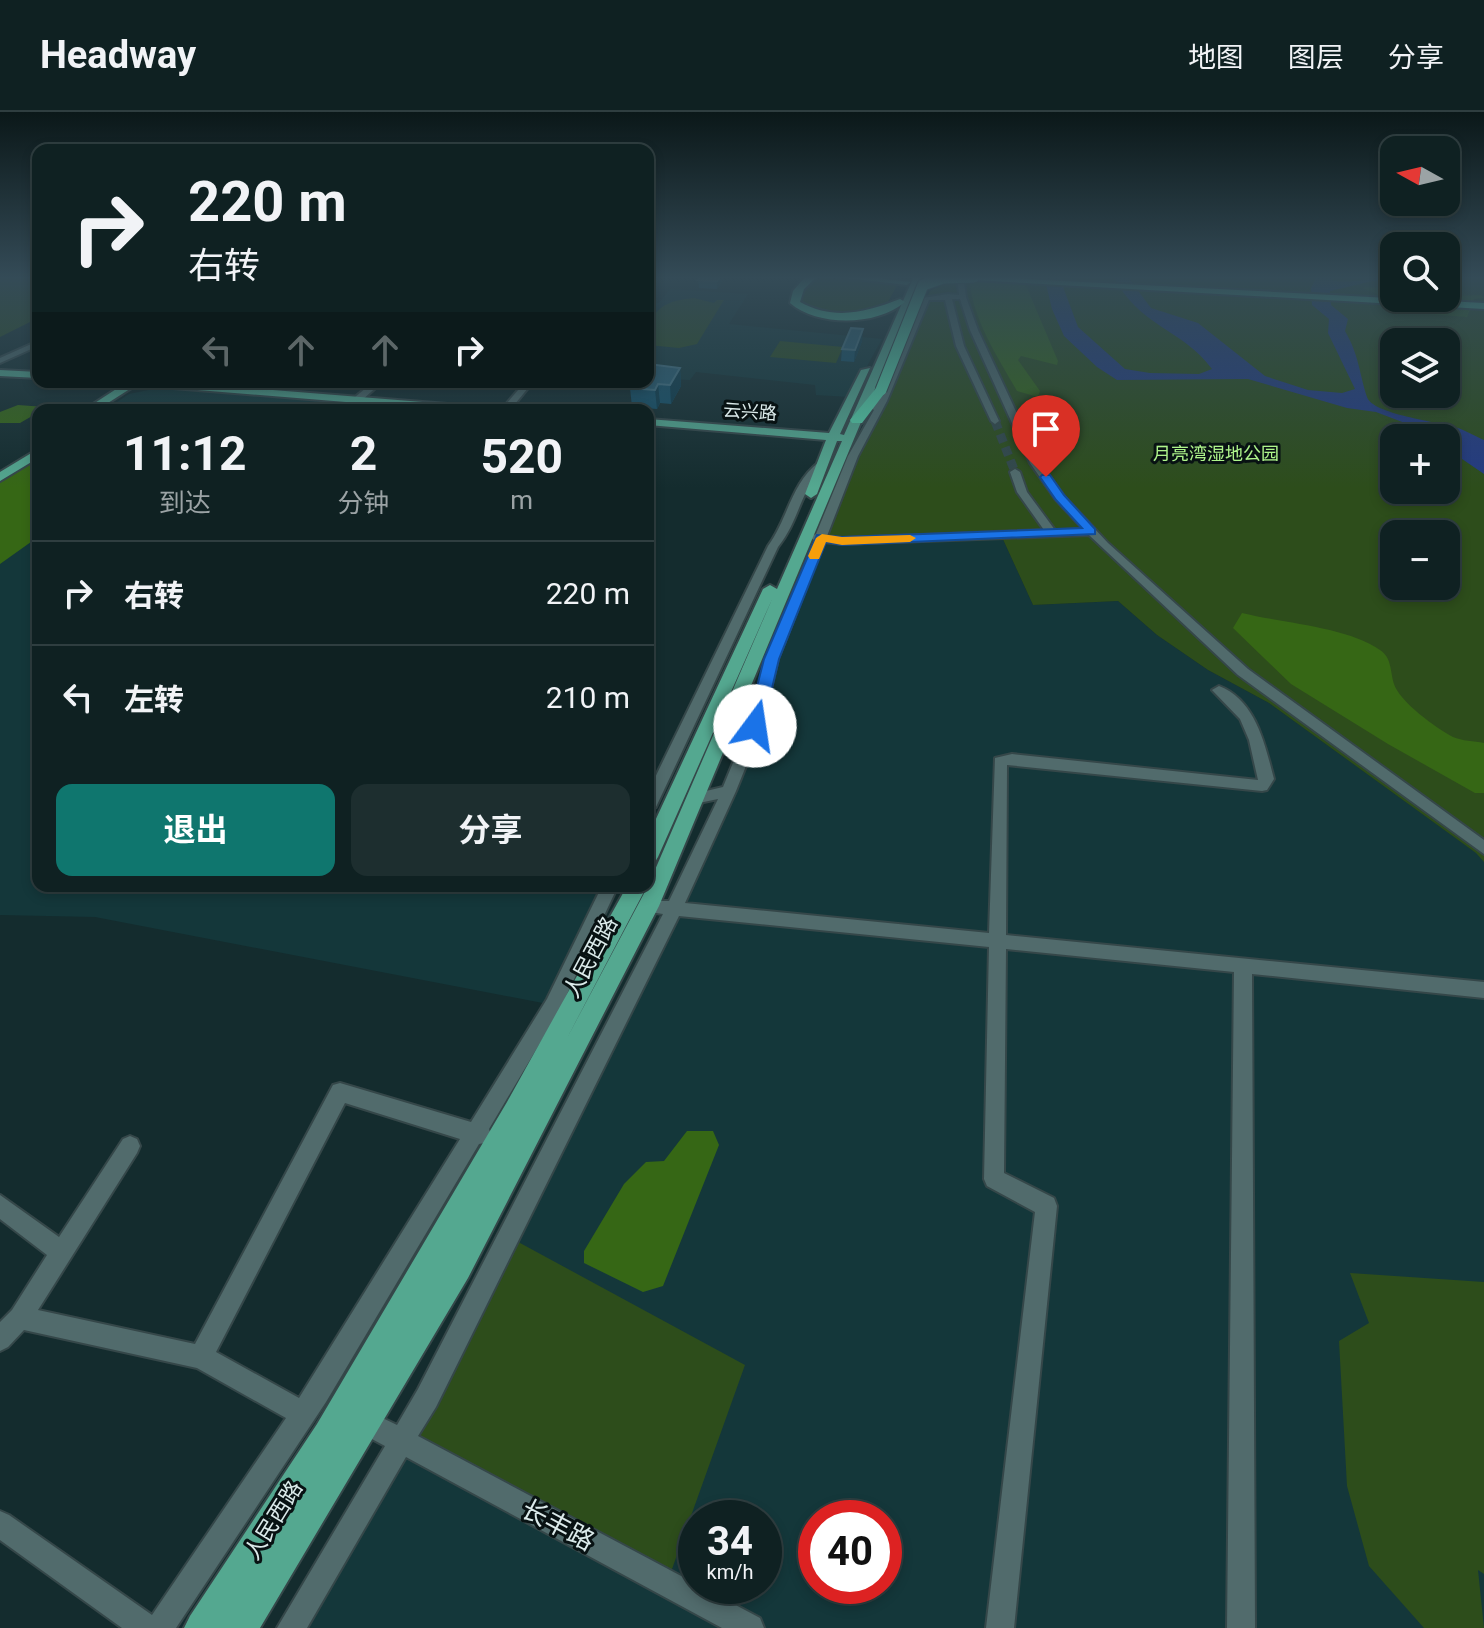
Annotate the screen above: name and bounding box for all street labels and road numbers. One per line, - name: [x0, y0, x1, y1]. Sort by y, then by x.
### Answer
- street label: 云兴路: [722, 399, 778, 424]
- street label: 人民西路: [559, 913, 622, 1002]
- street label: 人民西路: [240, 1476, 307, 1564]
- street label: 长丰路: [517, 1493, 599, 1557]

